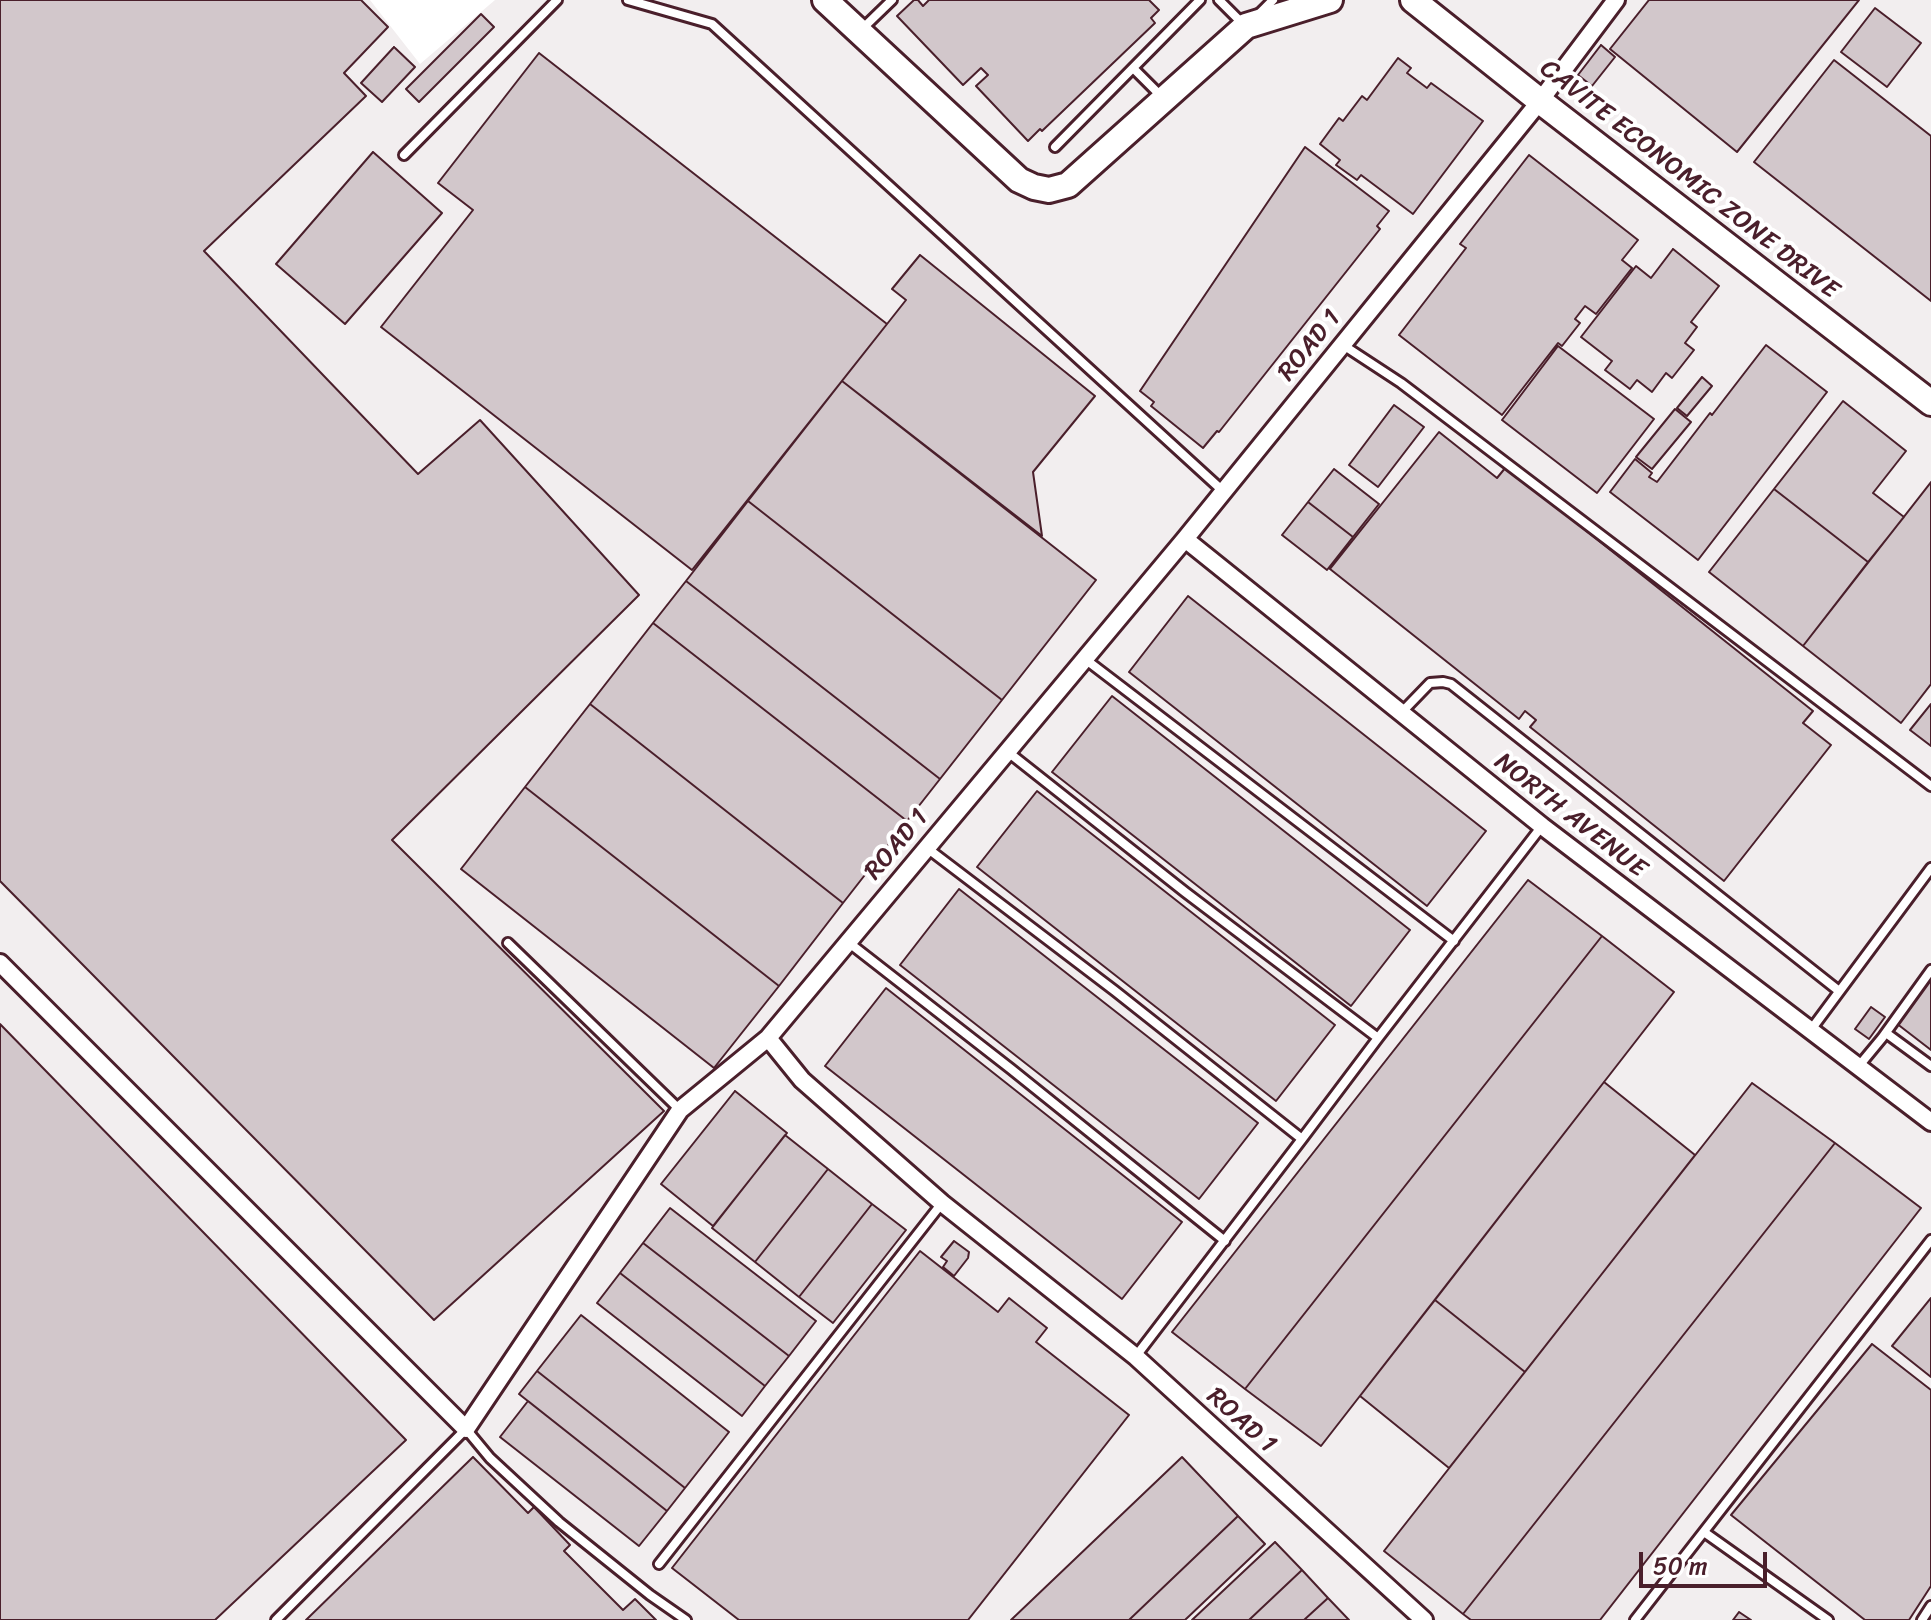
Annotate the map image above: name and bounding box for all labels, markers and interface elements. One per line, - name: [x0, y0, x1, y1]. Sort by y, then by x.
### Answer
- street label: CAVITE ECONOMIC ZONE DRIVE: [1533, 54, 1845, 306]
- street label: ROAD 1: [1272, 304, 1348, 388]
- street label: NORTH AVENUE: [1488, 747, 1652, 885]
- street label: ROAD 1: [858, 803, 936, 887]
- street label: ROAD 1: [1200, 1382, 1282, 1460]
- scale bar: [1643, 1536, 1771, 1586]
- text: 50 m: [1653, 1545, 1708, 1587]

